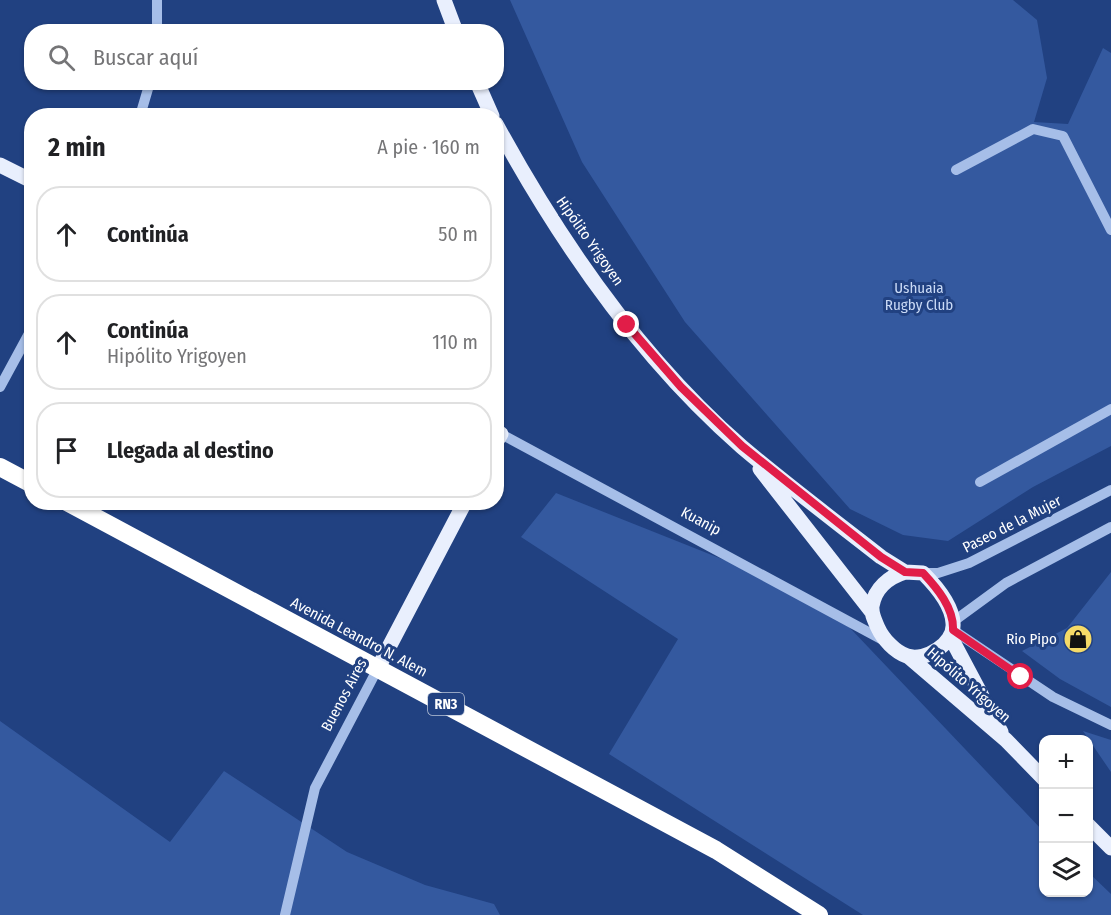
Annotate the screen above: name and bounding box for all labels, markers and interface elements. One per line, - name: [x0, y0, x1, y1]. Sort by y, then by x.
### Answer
- search box: [24, 24, 504, 90]
- icon: search: [45, 41, 78, 74]
- text: Buscar aquí: [93, 44, 198, 71]
- text: 2 min: [48, 132, 106, 163]
- text: A pie · 160 m: [377, 135, 480, 159]
- street label: Hipólito Yrigoyen: [553, 193, 627, 289]
- icon: ahead: [50, 218, 83, 251]
- text: Continúa: [107, 221, 189, 248]
- text: 50 m: [438, 222, 478, 246]
- park label: Ushuaia Rugby Club: [885, 279, 953, 314]
- route end: [613, 311, 639, 337]
- text: Continúa: [107, 317, 189, 344]
- icon: ahead: [50, 326, 83, 359]
- text: 110 m: [432, 330, 478, 354]
- text: Hipólito Yrigoyen: [107, 344, 247, 368]
- icon: arrive: [50, 434, 83, 467]
- text: Llegada al destino: [107, 437, 274, 464]
- street label: Paseo de la Mujer: [960, 491, 1065, 557]
- street label: Kuanip: [678, 503, 724, 539]
- street label: Avenida Leandro N. Alem: [288, 593, 430, 681]
- shop icon: Rio Pipo: [1062, 623, 1094, 655]
- place label: Rio Pipo: [1006, 630, 1057, 648]
- street label: Hipólito Yrigoyen: [924, 644, 1014, 726]
- street label: Buenos Aires: [317, 656, 371, 734]
- route start: [1007, 663, 1033, 689]
- road number: RN3: [428, 693, 464, 715]
- map controls: [1039, 735, 1093, 897]
- button: +: [1039, 735, 1093, 789]
- button: −: [1039, 789, 1093, 843]
- button: layers: [1039, 843, 1093, 897]

